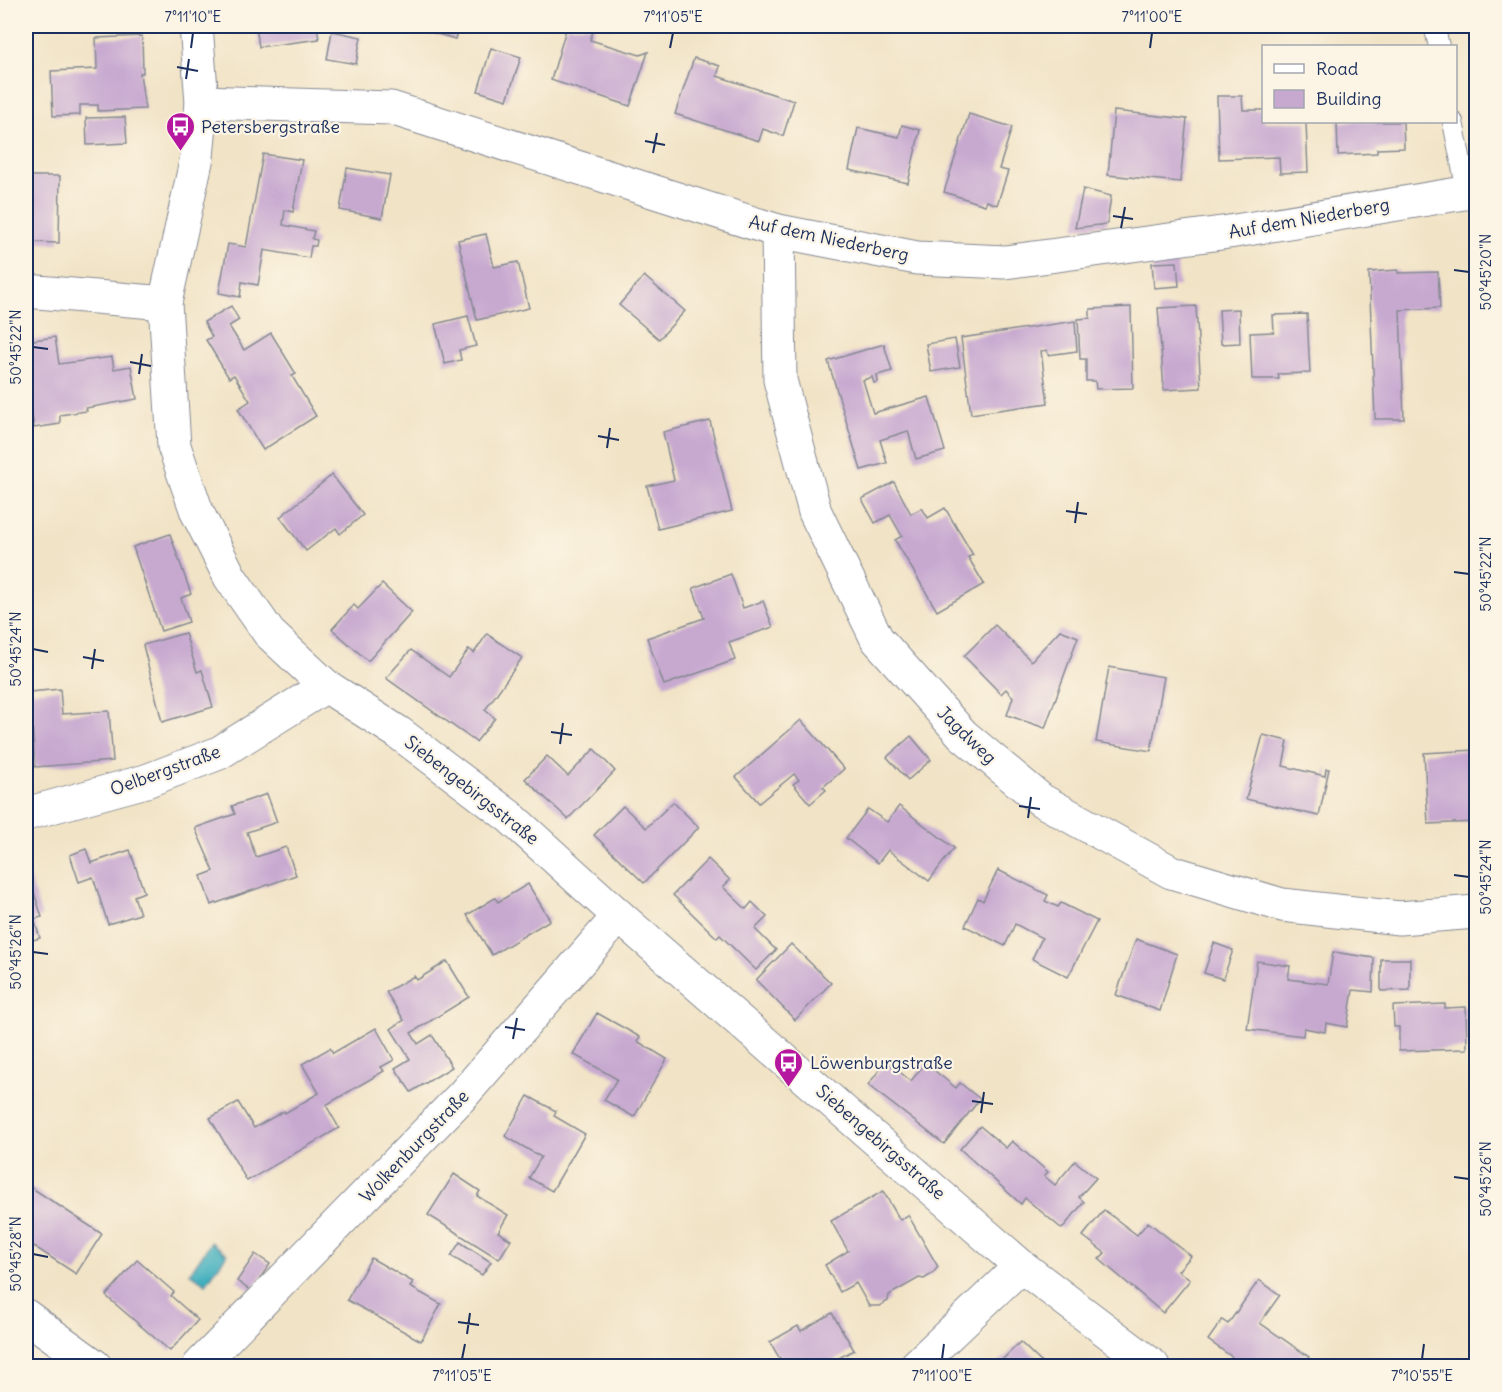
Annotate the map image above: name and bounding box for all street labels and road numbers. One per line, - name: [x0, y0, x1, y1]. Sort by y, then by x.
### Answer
- street label: Auf dem Niederberg: [1227, 193, 1391, 243]
- street label: Auf dem Niederberg: [747, 210, 911, 266]
- street label: Jagdweg: [932, 701, 1002, 769]
- street label: Siebengebirgsstraße: [400, 730, 544, 850]
- street label: Oelbergstraße: [107, 739, 223, 801]
- street label: Siebengebirgsstraße: [812, 1079, 950, 1205]
- street label: Wolkenburgstraße: [354, 1085, 474, 1207]

